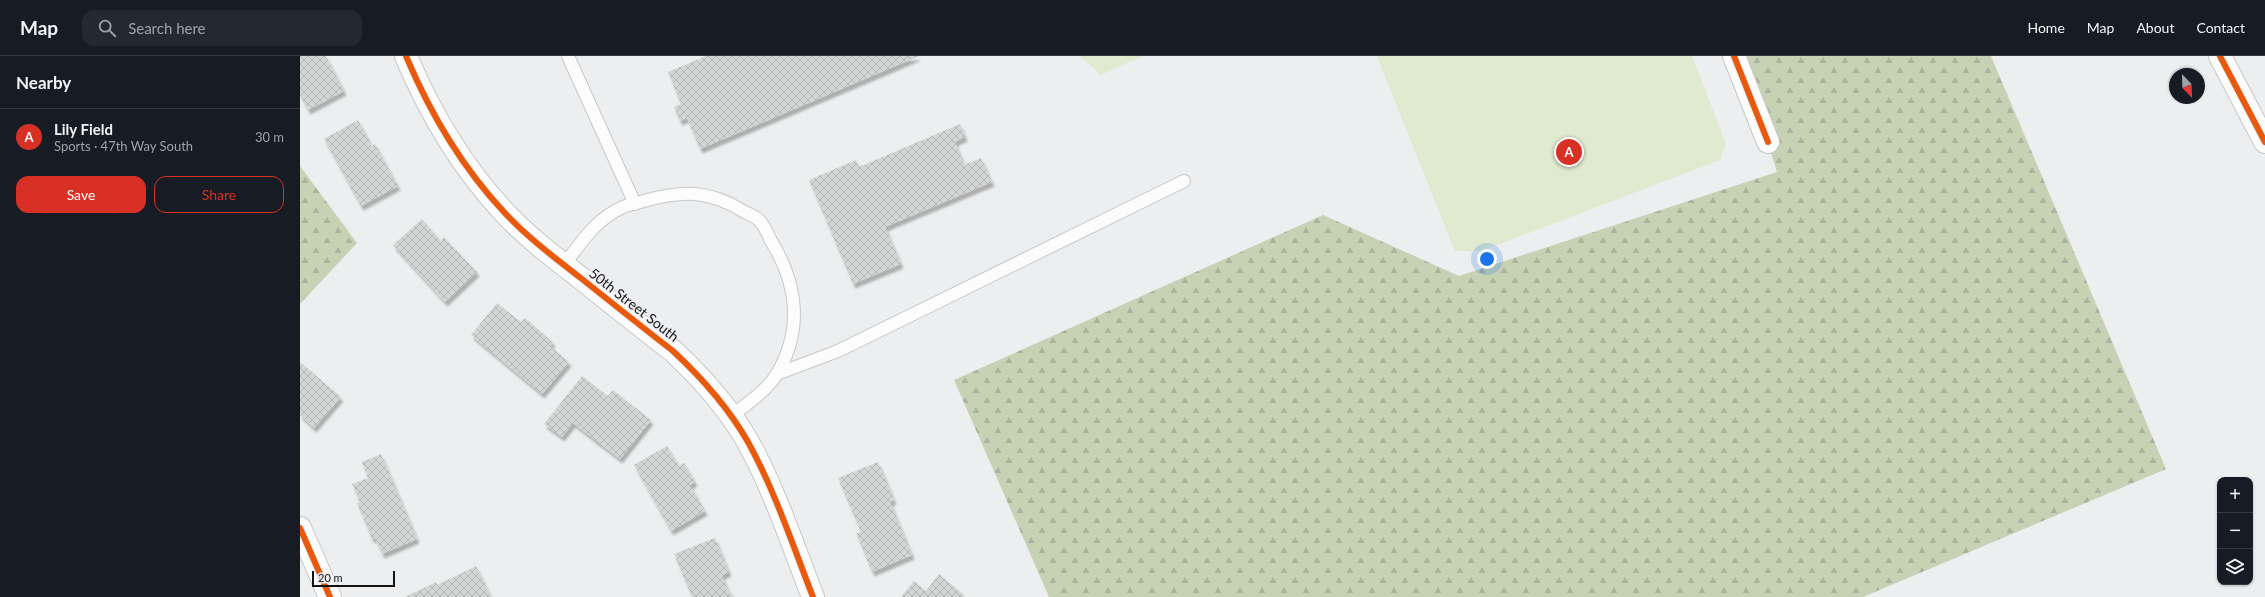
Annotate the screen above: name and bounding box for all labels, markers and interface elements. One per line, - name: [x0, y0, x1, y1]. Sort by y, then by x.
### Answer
- search box: [82, 10, 362, 46]
- text: Map: [20, 16, 58, 39]
- icon: search: [96, 17, 118, 39]
- text: Search here: [128, 19, 206, 37]
- text: Home: [2027, 19, 2065, 36]
- text: Map: [2087, 19, 2114, 36]
- text: About: [2136, 19, 2174, 36]
- text: Contact: [2196, 19, 2245, 36]
- north arrow: [2169, 68, 2205, 104]
- text: Nearby: [16, 72, 71, 93]
- text: Lily Field: [54, 120, 113, 138]
- text: A: [24, 129, 34, 145]
- text: 30 m: [255, 129, 284, 145]
- pin: A: [1556, 137, 1582, 167]
- text: Sports · 47th Way South: [54, 138, 193, 154]
- button: Save: [16, 176, 146, 213]
- button: Share: [154, 176, 284, 213]
- your location: [1477, 249, 1497, 269]
- street label: 50th Street South: [586, 264, 683, 345]
- map controls: [2217, 477, 2253, 585]
- button: +: [2217, 477, 2253, 513]
- button: −: [2217, 513, 2253, 549]
- button: layers: [2217, 549, 2253, 585]
- scale bar: [312, 569, 395, 588]
- text: 20 m: [318, 571, 343, 584]

